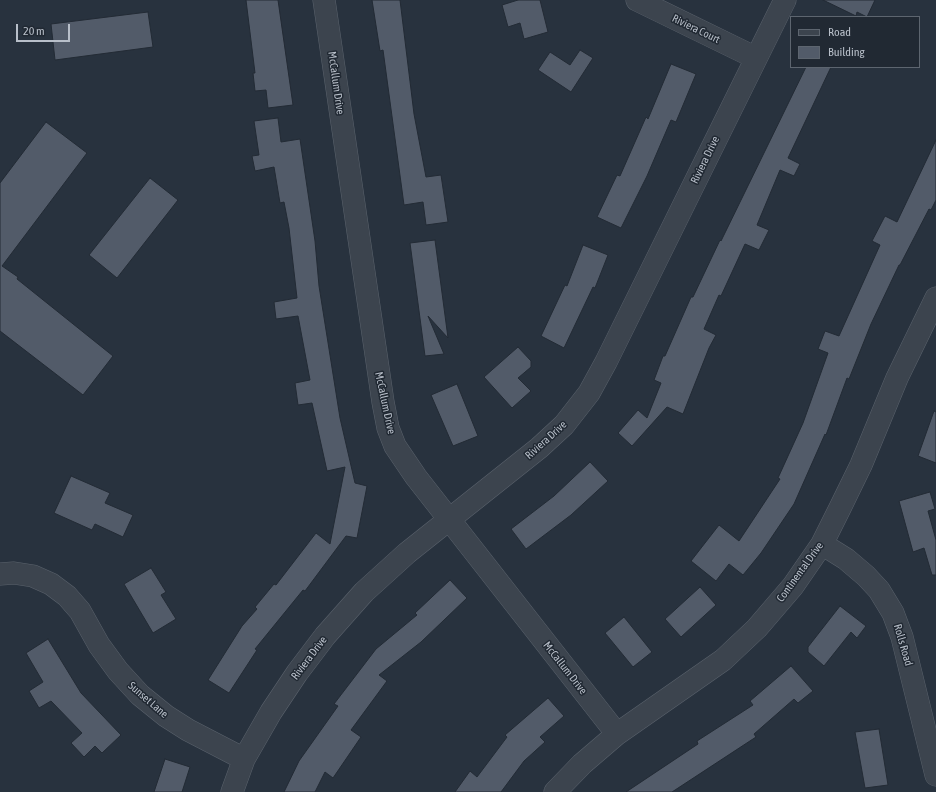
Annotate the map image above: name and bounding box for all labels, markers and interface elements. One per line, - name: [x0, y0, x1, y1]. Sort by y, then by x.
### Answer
- street label: Riviera Court: [670, 12, 722, 46]
- scale bar: [18, 16, 72, 42]
- legend: [790, 16, 920, 68]
- text: 20 m: [23, 24, 45, 38]
- text: Road: [828, 25, 851, 39]
- text: Building: [828, 45, 865, 59]
- street label: McCallum Drive: [325, 51, 347, 115]
- street label: Riviera Drive: [688, 134, 722, 186]
- street label: McCallum Drive: [372, 371, 398, 435]
- street label: Riviera Drive: [523, 418, 569, 462]
- street label: Continental Drive: [774, 539, 826, 605]
- street label: Rolls Road: [891, 623, 915, 667]
- street label: Riviera Drive: [288, 634, 330, 682]
- street label: McCallum Drive: [540, 639, 590, 697]
- street label: Sunset Lane: [125, 679, 171, 721]

